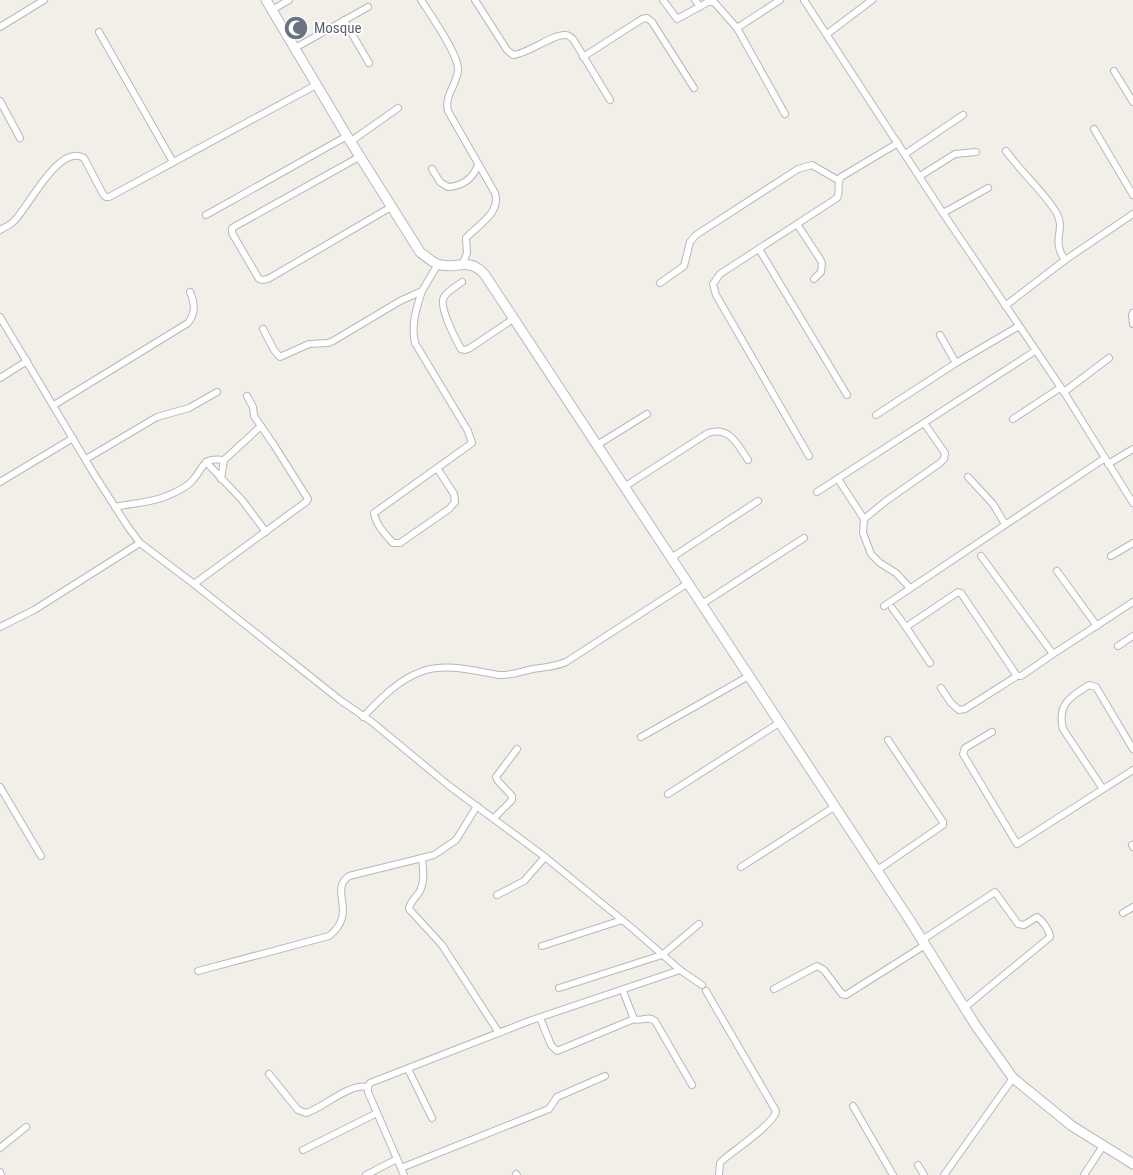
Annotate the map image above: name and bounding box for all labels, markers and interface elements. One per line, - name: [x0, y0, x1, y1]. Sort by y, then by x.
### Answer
- mosque icon: Mosque: [283, 15, 309, 41]
- place label: Mosque: [314, 19, 362, 37]

